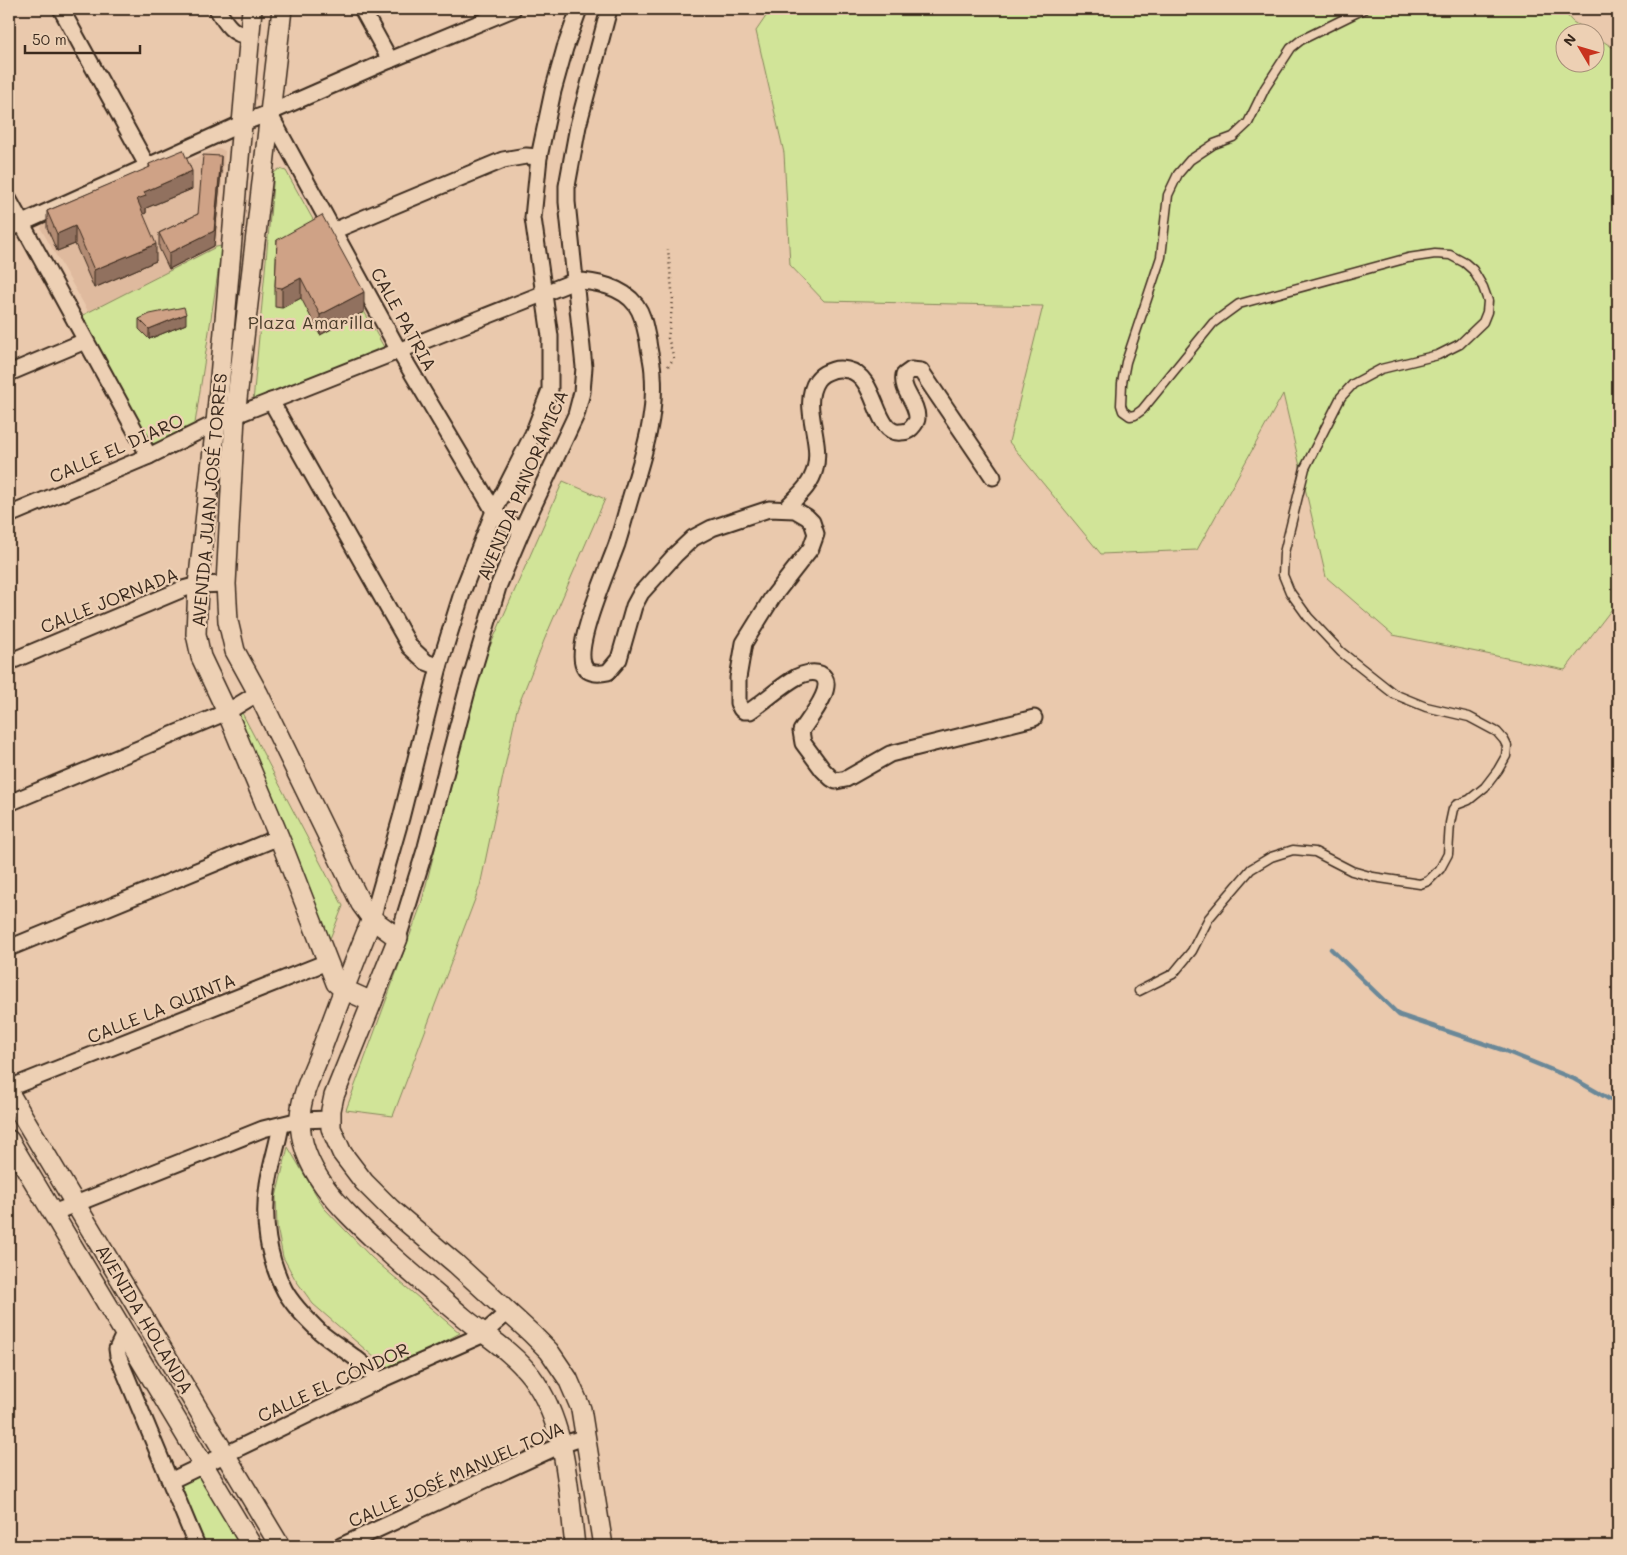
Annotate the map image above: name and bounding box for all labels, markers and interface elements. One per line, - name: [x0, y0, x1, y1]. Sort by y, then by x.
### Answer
- scale bar: [25, 22, 140, 54]
- north arrow: [1554, 22, 1604, 72]
- text: 50 m: [32, 29, 67, 49]
- text: N: [1559, 30, 1580, 50]
- street label: CALE PATRIA: [366, 263, 442, 375]
- park label: Plaza Amarilla: [248, 310, 374, 334]
- street label: AVENIDA JUAN JOSÉ TORRES: [186, 372, 232, 628]
- street label: AVENIDA PANORÁMICA: [471, 386, 573, 584]
- street label: CALLE EL DIARO: [45, 408, 187, 488]
- street label: CALLE JORNADA: [37, 561, 181, 639]
- street label: CALLE LA QUINTA: [83, 967, 239, 1049]
- street label: AVENIDA HOLANDA: [91, 1240, 199, 1398]
- street label: CALLE EL CÓNDOR: [253, 1336, 413, 1428]
- street label: CALLE JOSÉ MANUEL TOVA: [344, 1415, 568, 1533]

